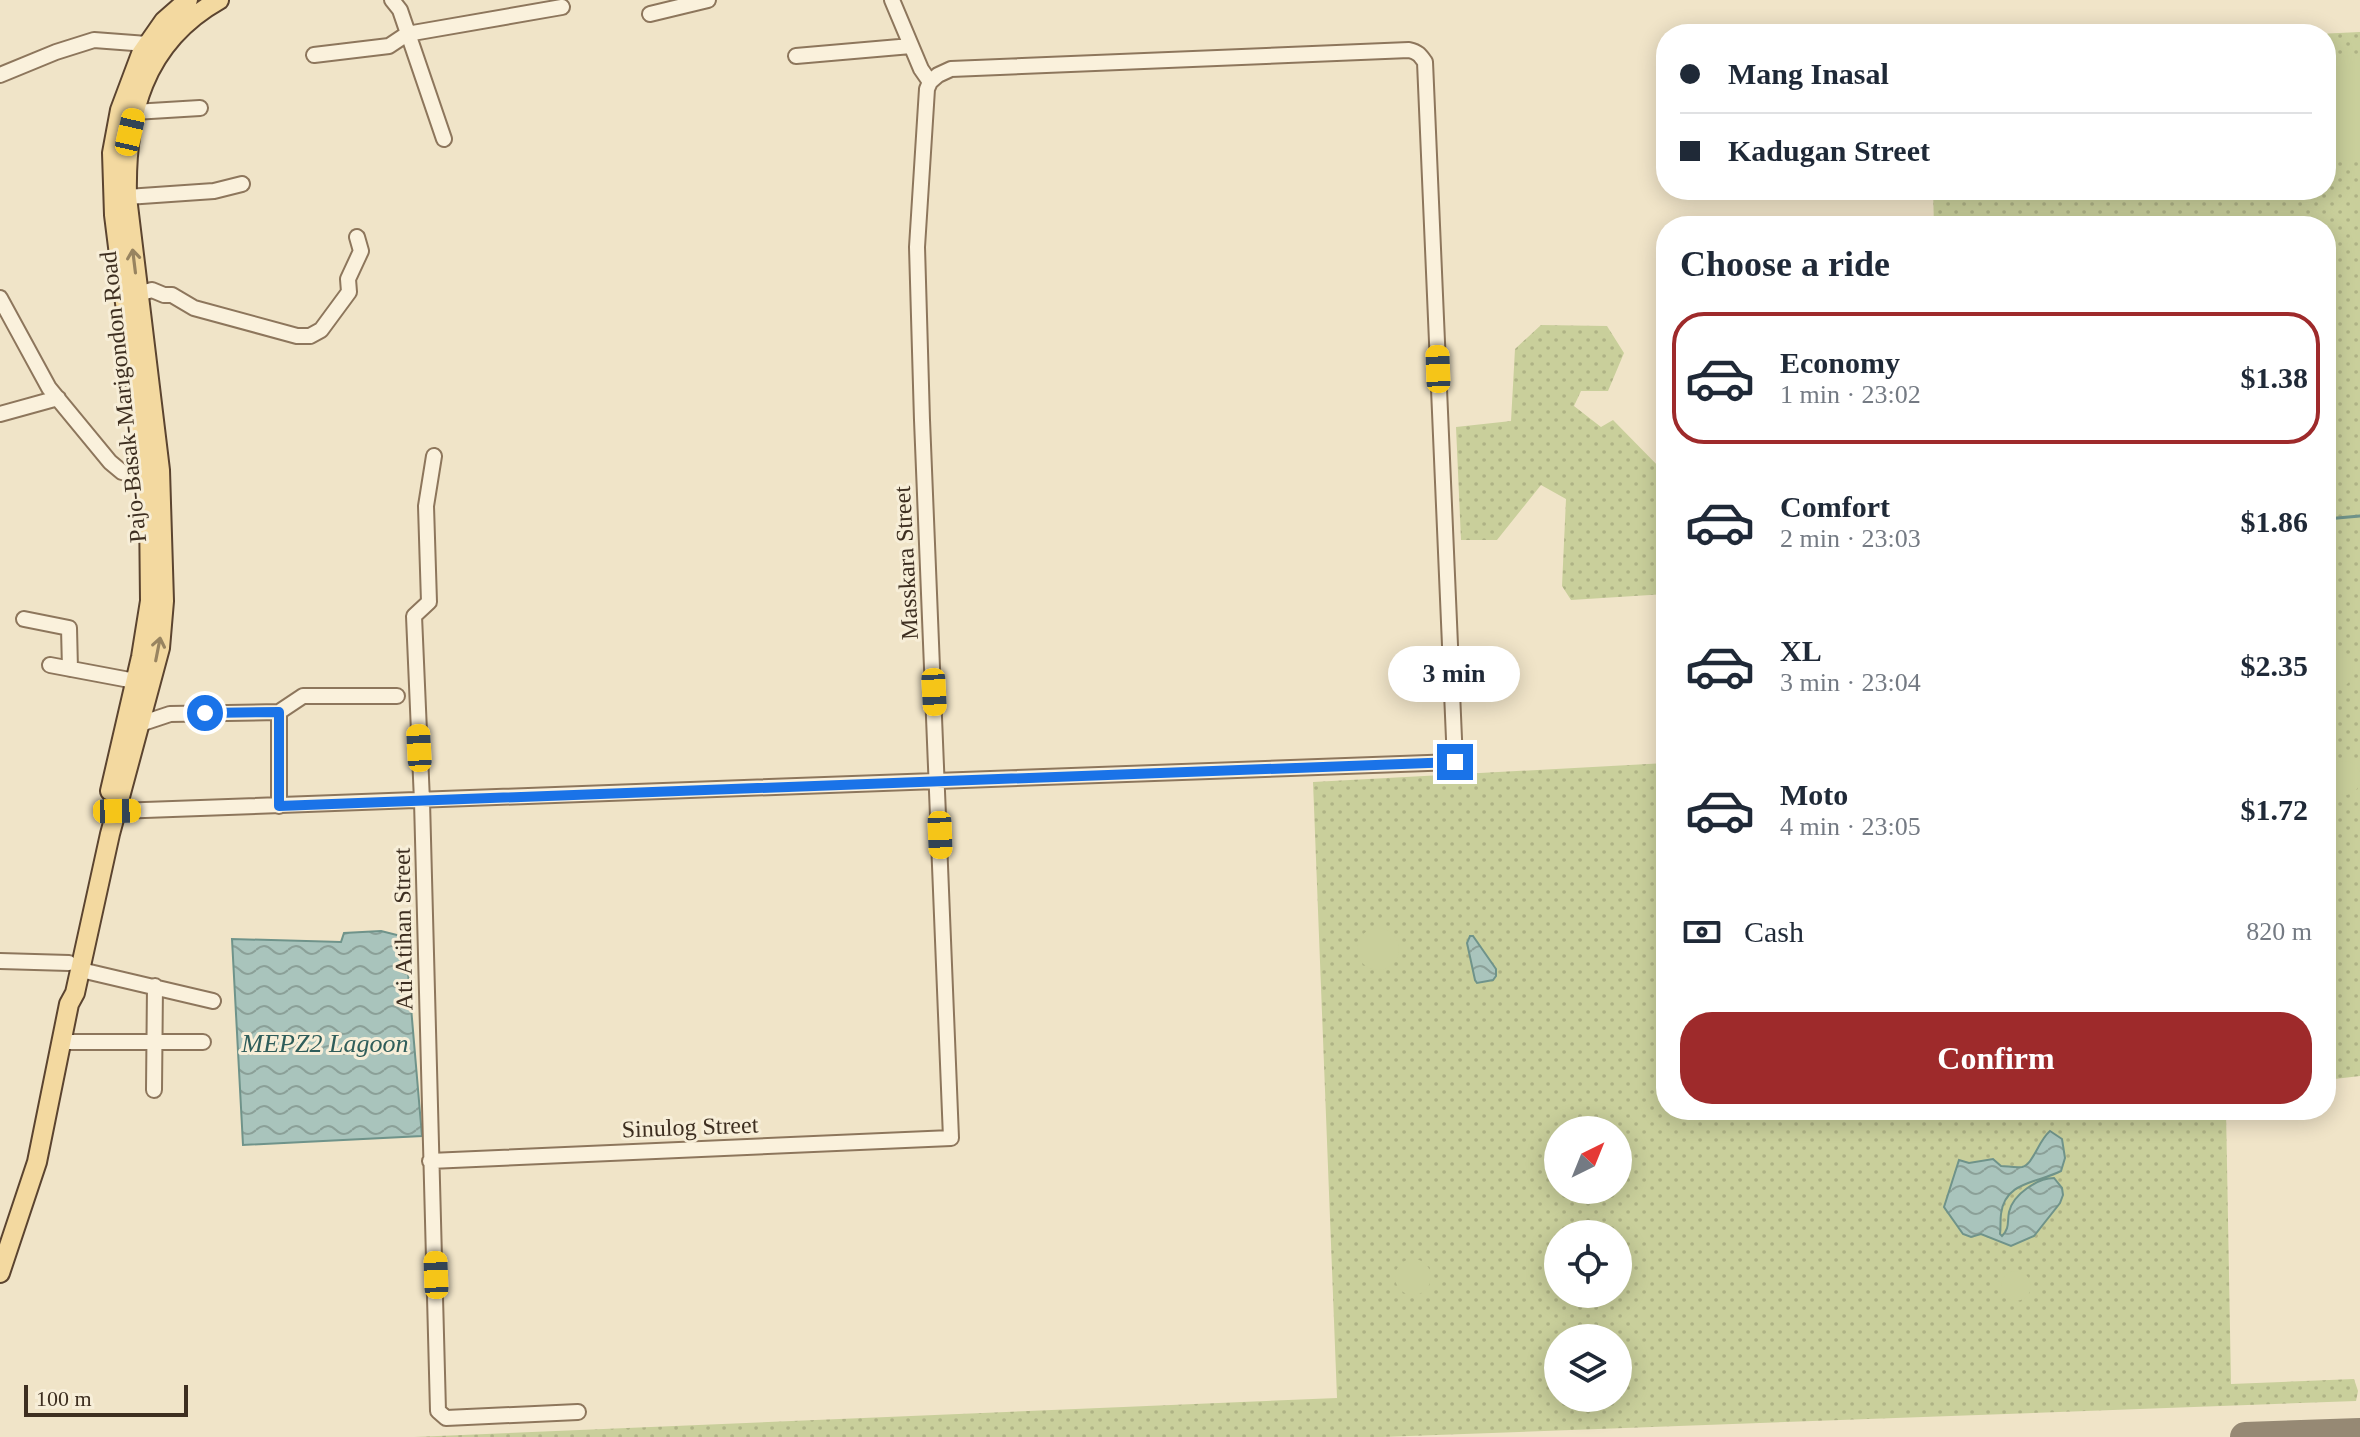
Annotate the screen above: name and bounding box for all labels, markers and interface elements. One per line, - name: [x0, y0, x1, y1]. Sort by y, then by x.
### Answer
- text: Mang Inasal: [1728, 57, 1889, 90]
- car: [113, 106, 147, 158]
- text: Kadugan Street: [1728, 134, 1930, 167]
- text: Choose a ride: [1680, 244, 1890, 284]
- one-way arrow: [127, 248, 142, 275]
- street label: Pajo-Basak-Marigondon Road: [95, 250, 151, 544]
- icon: car: [1684, 342, 1756, 414]
- car: [1425, 345, 1451, 393]
- text: Economy: [1780, 346, 1900, 379]
- text: $1.38: [2241, 361, 2308, 394]
- text: 1 min · 23:02: [1780, 380, 1921, 409]
- street label: Masskara Street: [889, 485, 923, 641]
- icon: car: [1684, 486, 1756, 558]
- text: Comfort: [1780, 490, 1890, 523]
- text: $1.86: [2241, 505, 2308, 538]
- text: 2 min · 23:03: [1780, 524, 1921, 553]
- icon: car: [1684, 630, 1756, 702]
- text: XL: [1780, 634, 1822, 667]
- one-way arrow: [152, 637, 167, 662]
- callout: 3 min: [1389, 646, 1521, 702]
- text: $2.35: [2241, 649, 2308, 682]
- text: 3 min: [1423, 659, 1485, 688]
- car: [921, 667, 947, 717]
- text: 3 min · 23:04: [1780, 668, 1921, 697]
- route start: [187, 695, 223, 731]
- car: [406, 723, 432, 773]
- route end: [1437, 744, 1473, 780]
- icon: car: [1684, 774, 1756, 846]
- text: Moto: [1780, 778, 1848, 811]
- text: $1.72: [2241, 793, 2308, 826]
- car: [93, 799, 141, 823]
- car: [927, 811, 953, 859]
- text: 4 min · 23:05: [1780, 812, 1921, 841]
- street label: Ati Atihan Street: [389, 847, 417, 1011]
- icon: cash: [1680, 910, 1724, 954]
- text: Cash: [1744, 915, 1804, 948]
- text: 820 m: [2246, 917, 2312, 946]
- button: Confirm: [1680, 1012, 2312, 1104]
- water label: MEPZ2 Lagoon: [241, 1029, 408, 1058]
- street label: Sinulog Street: [621, 1112, 759, 1142]
- north arrow: [1544, 1116, 1632, 1204]
- map controls: [1544, 1116, 1632, 1412]
- button: locate: [1544, 1220, 1632, 1308]
- car: [423, 1251, 449, 1299]
- button: layers: [1544, 1324, 1632, 1412]
- scale bar: [24, 1381, 188, 1417]
- text: 100 m: [36, 1386, 92, 1411]

